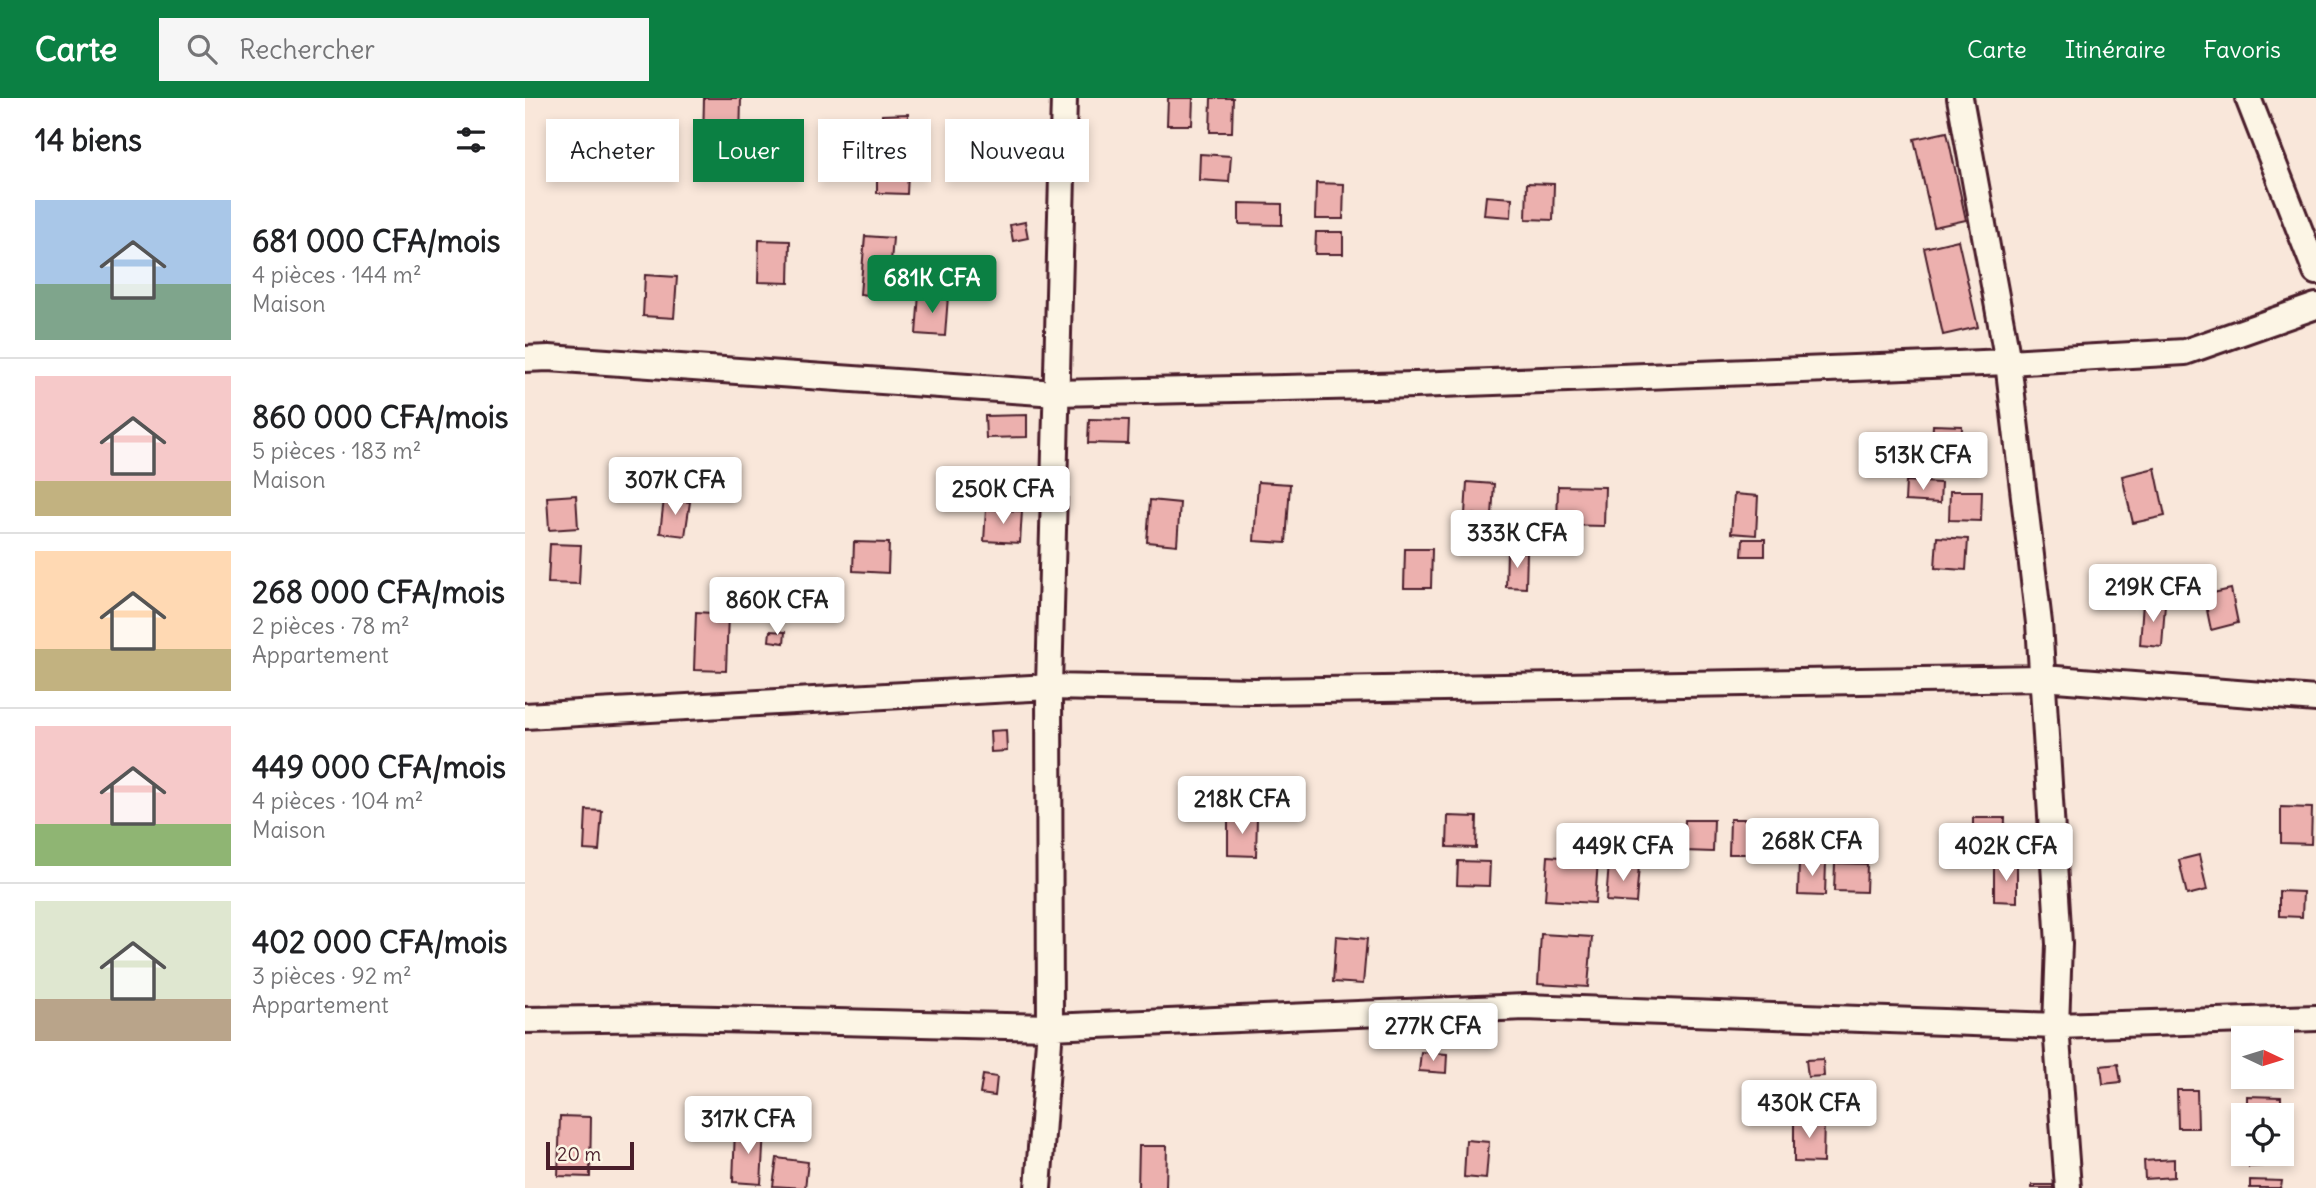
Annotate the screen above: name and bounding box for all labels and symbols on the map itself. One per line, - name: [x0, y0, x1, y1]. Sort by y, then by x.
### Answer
- pin: 681K CFA: [860, 256, 1004, 315]
- pin: 513K CFA: [1851, 432, 1995, 492]
- pin: 307K CFA: [603, 458, 747, 517]
- pin: 250K CFA: [931, 466, 1075, 526]
- pin: 333K CFA: [1445, 510, 1589, 570]
- pin: 219K CFA: [2081, 564, 2225, 624]
- pin: 860K CFA: [705, 578, 849, 637]
- pin: 218K CFA: [1170, 776, 1314, 836]
- pin: 268K CFA: [1740, 818, 1884, 878]
- pin: 449K CFA: [1551, 824, 1695, 883]
- pin: 402K CFA: [1934, 824, 2078, 883]
- pin: 277K CFA: [1361, 1004, 1505, 1063]
- north arrow: [2231, 1026, 2294, 1088]
- pin: 430K CFA: [1737, 1080, 1881, 1140]
- pin: 317K CFA: [676, 1096, 820, 1156]
- scale bar: [546, 1139, 633, 1171]

